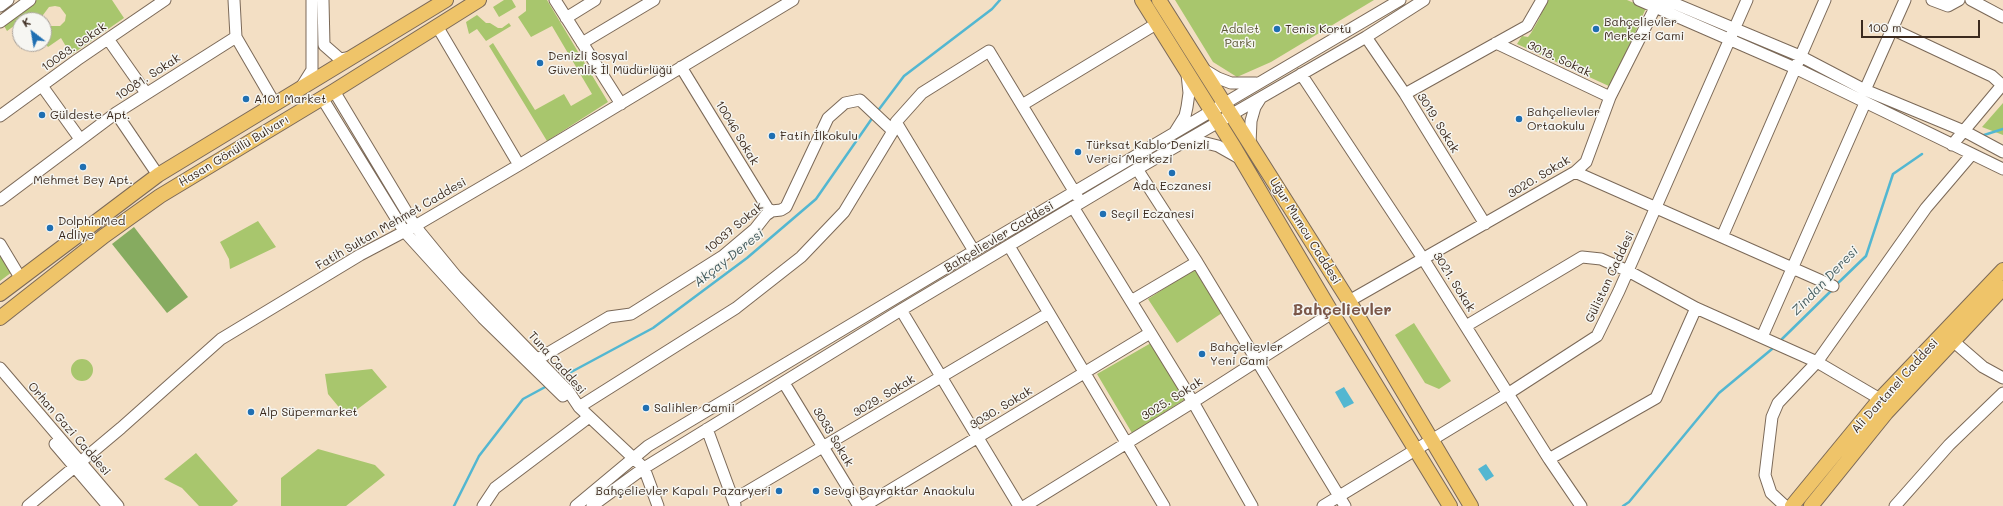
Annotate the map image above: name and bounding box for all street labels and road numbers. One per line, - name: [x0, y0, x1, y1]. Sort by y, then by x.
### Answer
- street label: 10083. Sokak: [39, 19, 109, 75]
- street label: 3018. Sokak: [1525, 38, 1593, 80]
- street label: 10081. Sokak: [113, 51, 183, 103]
- street label: 3019. Sokak: [1414, 90, 1462, 156]
- street label: 10046 Sokak: [712, 98, 762, 168]
- street label: Hasan Gönüllü Bulvarı: [176, 112, 292, 190]
- street label: 3020. Sokak: [1505, 153, 1573, 201]
- street label: Fatih Sultan Mehmet Caddesi: [313, 175, 469, 273]
- street label: Uğur Mumcu Caddesi: [1266, 175, 1344, 287]
- street label: 10037 Sokak: [702, 199, 766, 257]
- street label: Bahçelievler Caddesi: [942, 199, 1056, 275]
- street label: Gülistan Caddesi: [1582, 229, 1638, 325]
- street label: 3021. Sokak: [1430, 249, 1478, 315]
- street label: Tuna Caddesi: [525, 329, 589, 397]
- street label: Ali Dartanel Caddesi: [1849, 336, 1941, 436]
- street label: 3029. Sokak: [850, 372, 918, 420]
- street label: 3025. Sokak: [1139, 374, 1205, 424]
- street label: Orhan Gazi Caddesi: [25, 379, 113, 479]
- street label: 3030. Sokak: [967, 384, 1035, 432]
- street label: 3033 Sokak: [810, 405, 856, 469]

